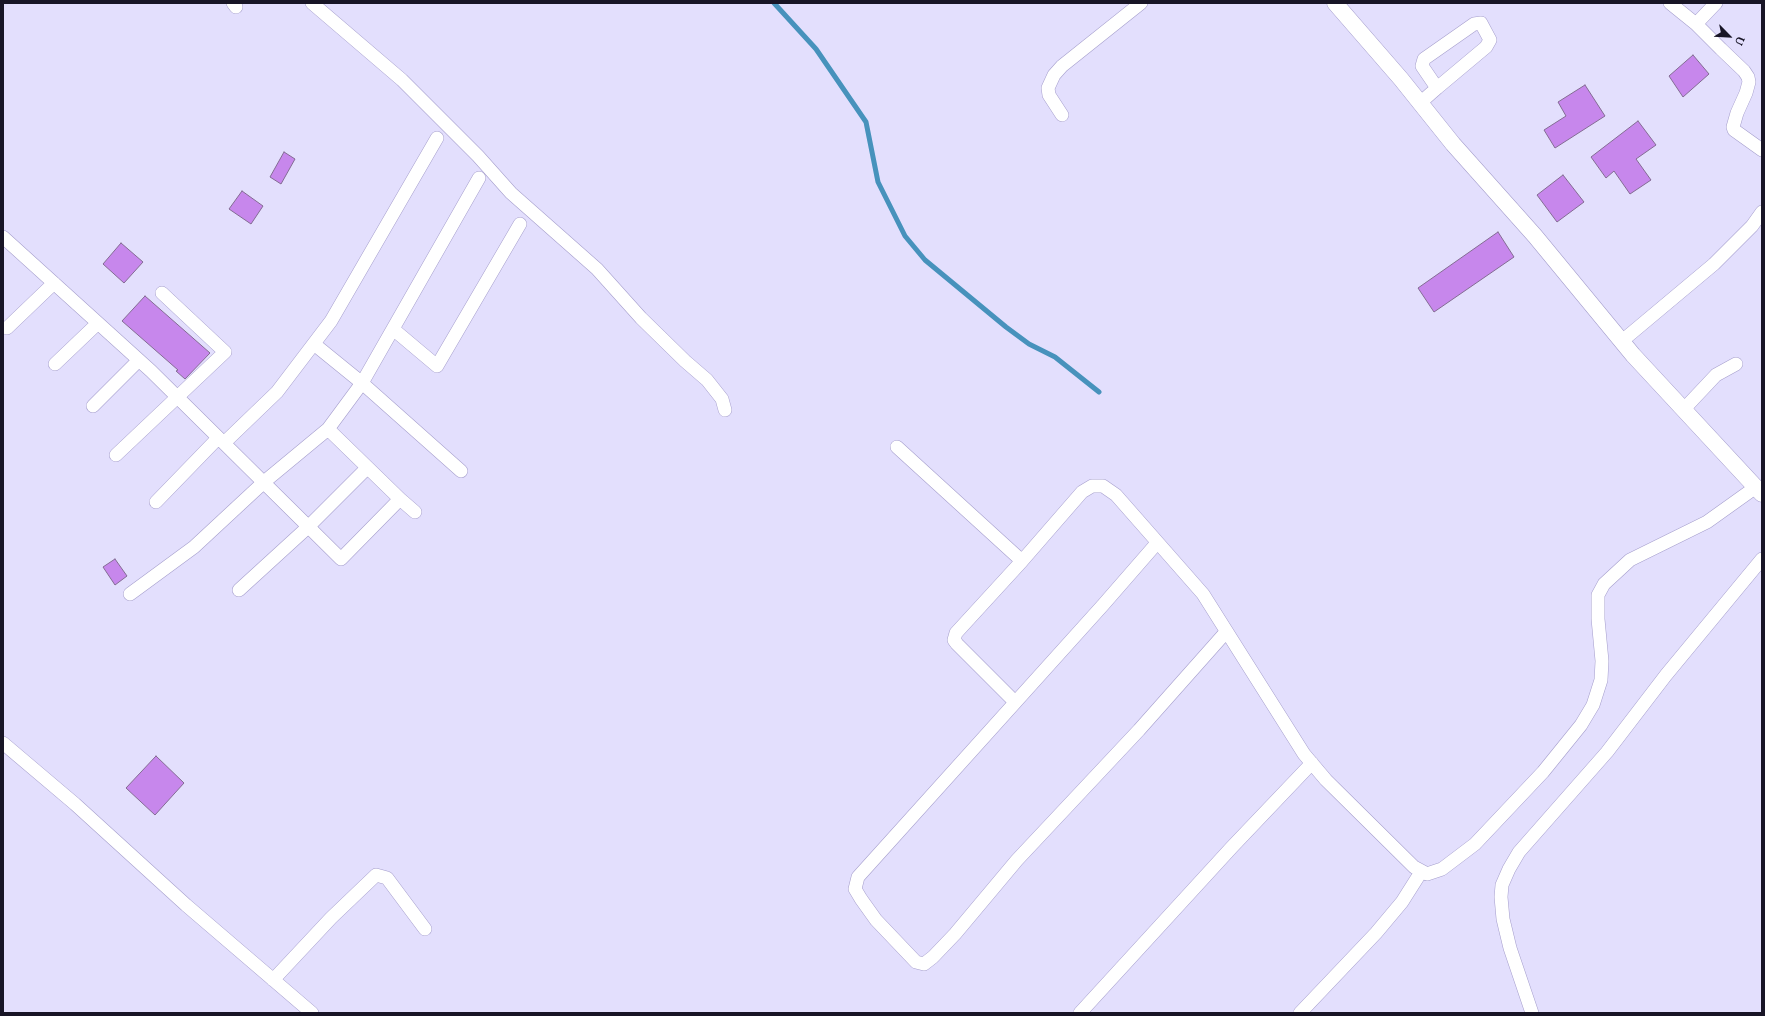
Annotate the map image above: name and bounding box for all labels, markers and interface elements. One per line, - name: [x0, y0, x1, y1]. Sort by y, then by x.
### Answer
- north arrow: [1709, 16, 1749, 56]
- text: U: [1732, 34, 1748, 48]

